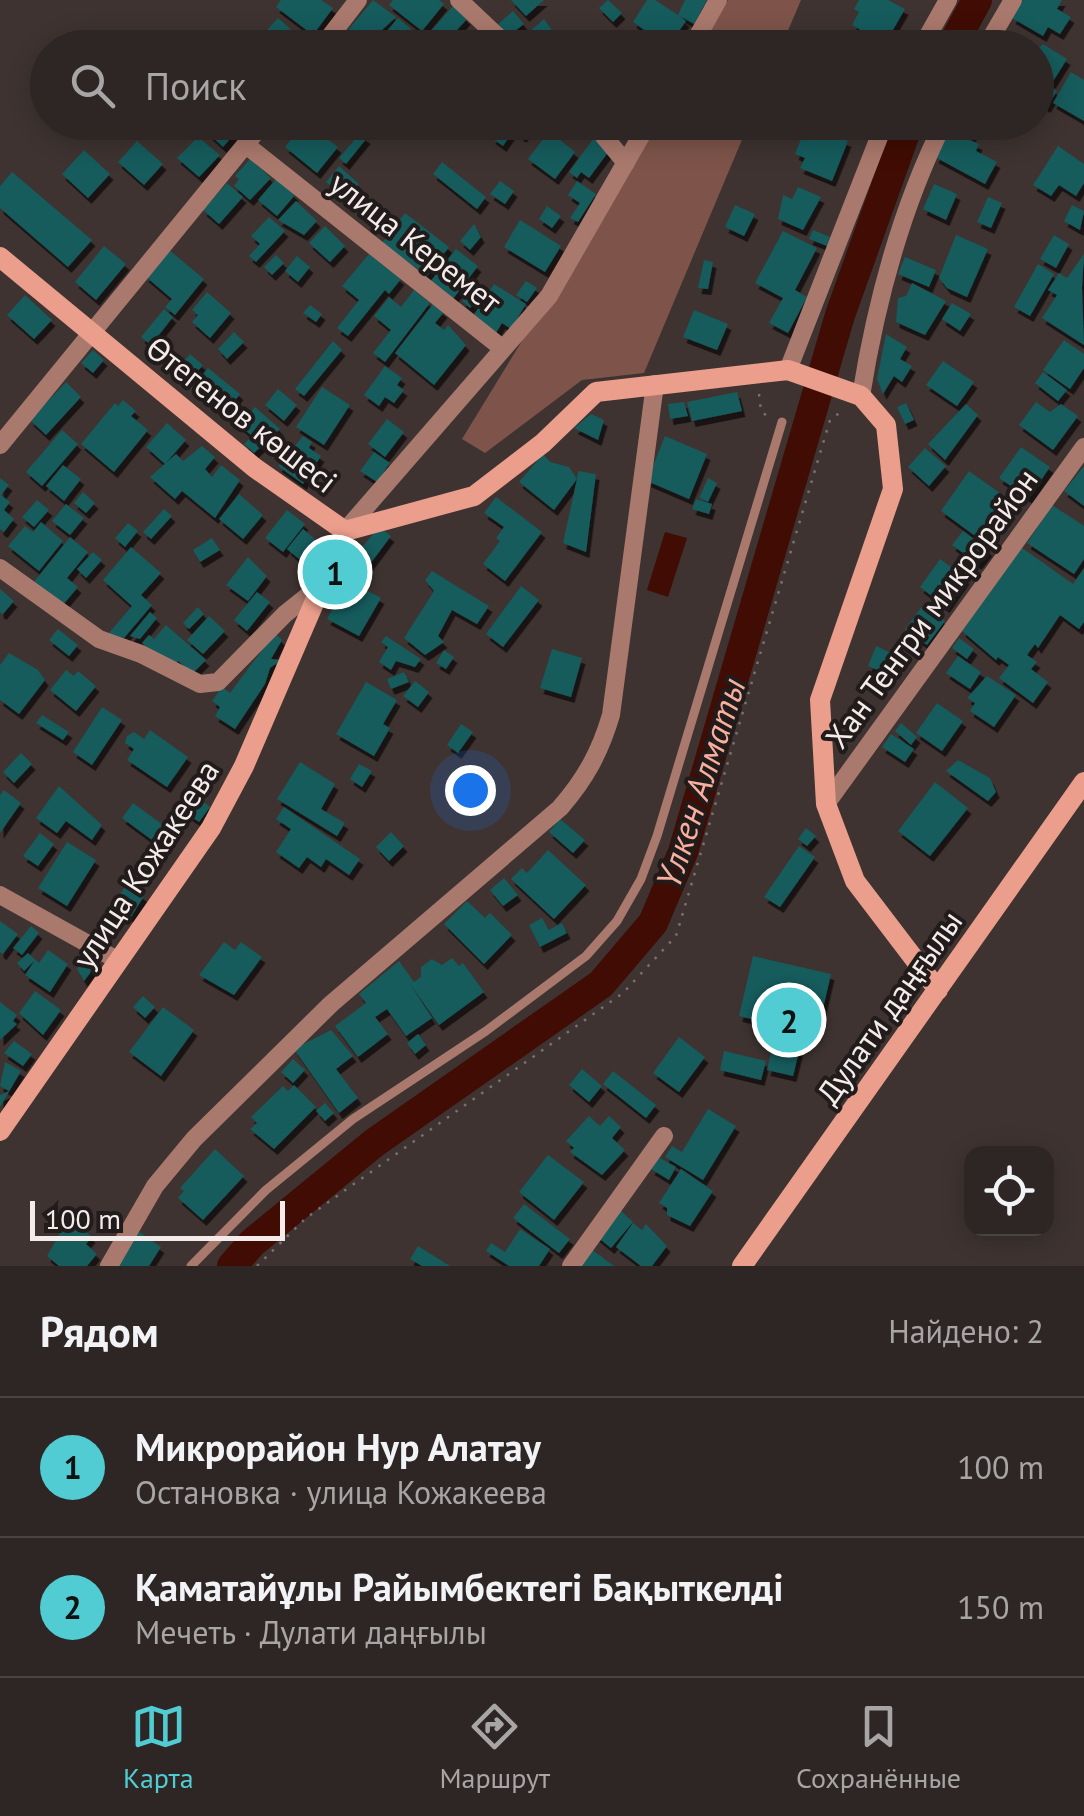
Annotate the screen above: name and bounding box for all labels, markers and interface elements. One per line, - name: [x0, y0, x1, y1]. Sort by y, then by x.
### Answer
- search box: [30, 30, 1054, 140]
- icon: search: [65, 58, 120, 113]
- text: Поиск: [145, 61, 246, 110]
- street label: улица Керемет: [322, 162, 511, 322]
- street label: Өтегенов көшесі: [138, 326, 346, 502]
- street label: Хан Тенгри микрорайон: [815, 460, 1047, 756]
- pin: 1: [302, 534, 368, 610]
- water label: Үлкен Алматы: [644, 672, 756, 894]
- street label: улица Кожакеева: [62, 752, 228, 976]
- your location: [445, 765, 496, 816]
- street label: Дулати даңғылы: [807, 902, 971, 1112]
- pin: 2: [756, 982, 822, 1058]
- map controls: [964, 1146, 1054, 1236]
- button: locate: [964, 1146, 1054, 1236]
- scale bar: [30, 1196, 285, 1240]
- text: 100 m: [45, 1200, 121, 1237]
- text: Рядом: [40, 1304, 159, 1359]
- text: Найдено: 2: [888, 1310, 1044, 1352]
- text: Микрорайон Нур Алатау: [135, 1422, 541, 1471]
- text: 1: [63, 1446, 82, 1488]
- text: 100 m: [957, 1446, 1044, 1488]
- text: Остановка · улица Кожакеева: [135, 1471, 547, 1513]
- text: Қаматайұлы Райымбектегі Бақыткелді: [135, 1562, 783, 1611]
- text: 2: [63, 1586, 82, 1628]
- text: 150 m: [957, 1586, 1044, 1628]
- text: Мечеть · Дулати даңғылы: [135, 1611, 487, 1653]
- tab: Карта: [123, 1699, 194, 1796]
- tab: Маршрут: [439, 1699, 550, 1796]
- tab: Сохранённые: [796, 1699, 961, 1796]

